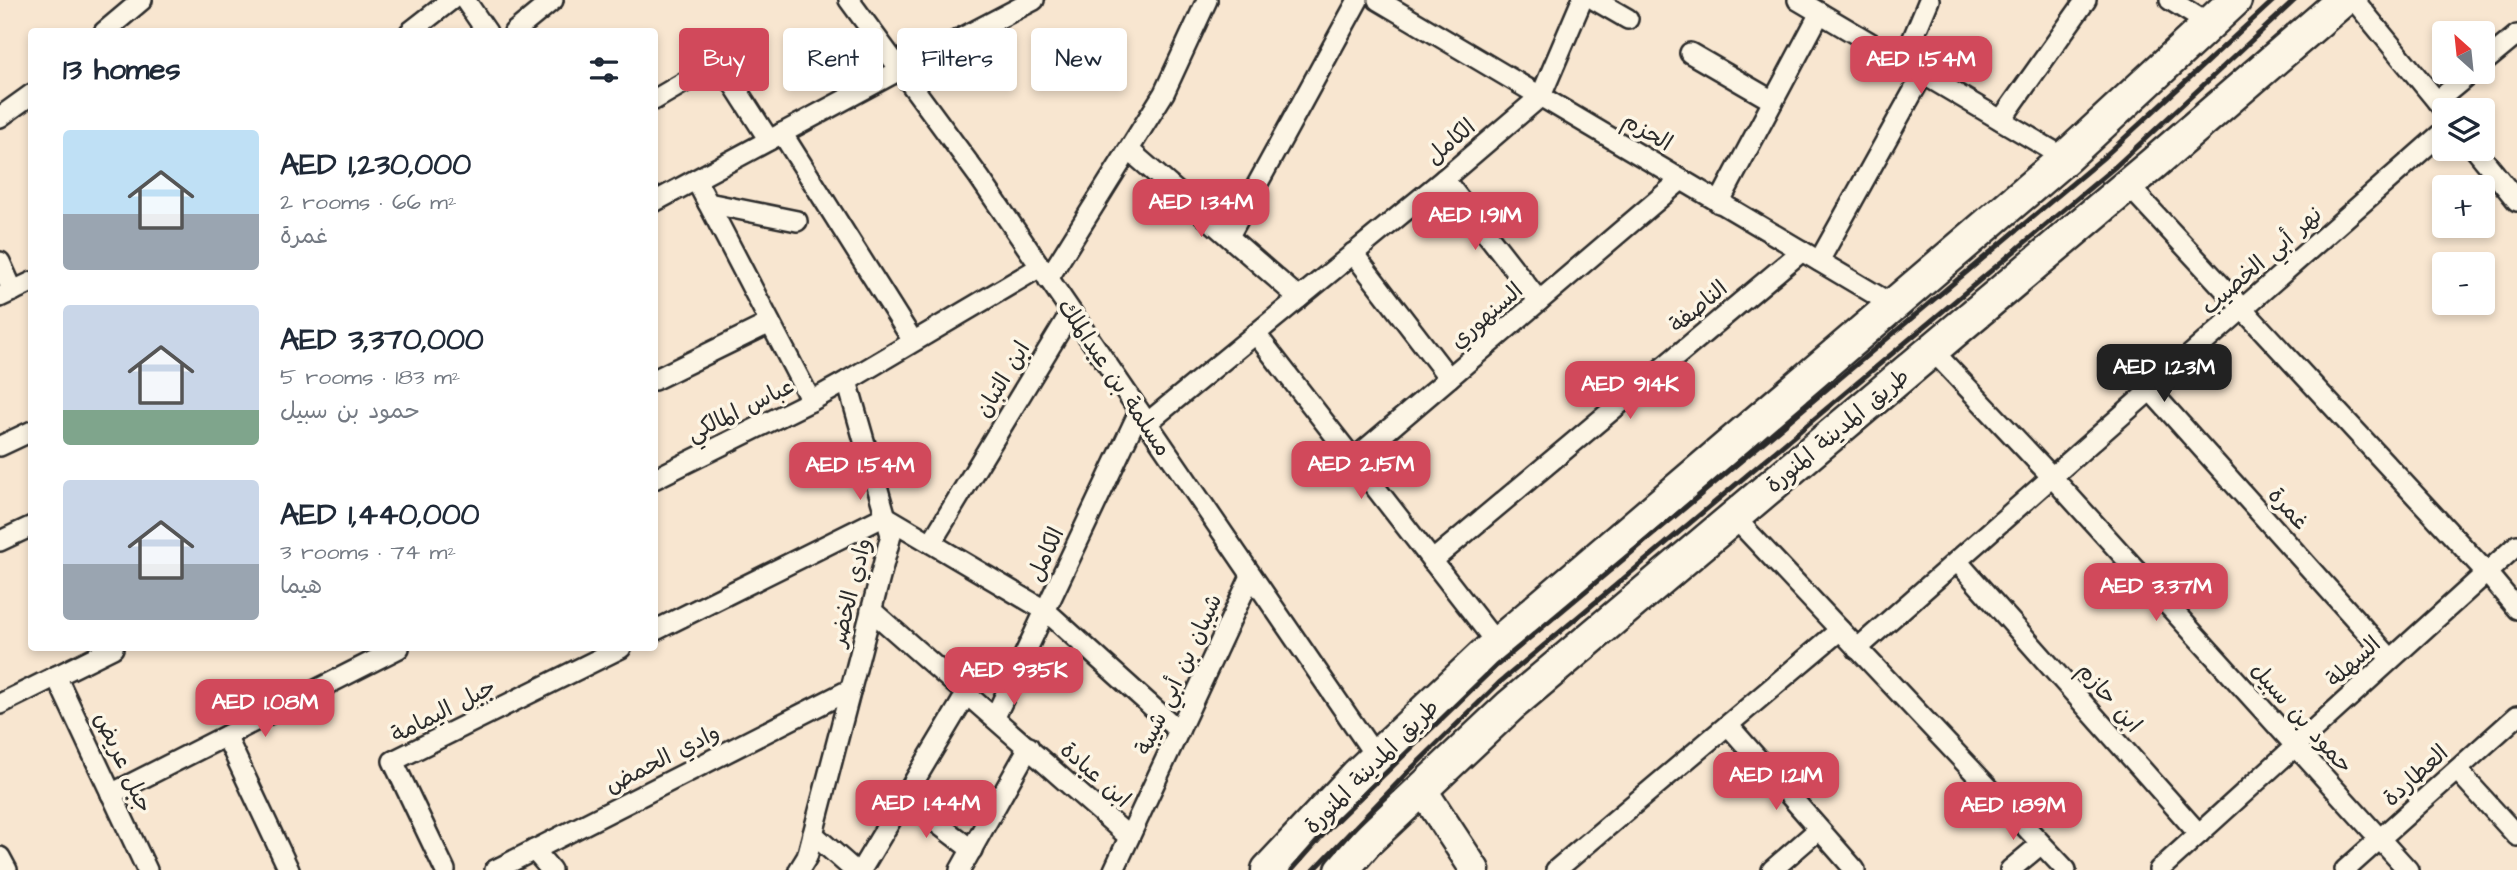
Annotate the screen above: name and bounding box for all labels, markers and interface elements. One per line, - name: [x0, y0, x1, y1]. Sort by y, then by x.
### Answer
- north arrow: [2432, 21, 2496, 84]
- map controls: [2432, 21, 2495, 315]
- chip: Buy: [679, 28, 769, 91]
- chip: Rent: [783, 28, 883, 91]
- chip: Filters: [897, 28, 1017, 91]
- chip: New: [1031, 28, 1127, 91]
- pin: AED 1.54M: [1841, 36, 2001, 96]
- text: AED 1.54M: [1866, 43, 1976, 75]
- text: 13 homes: [63, 49, 180, 91]
- icon: filters: [585, 51, 623, 89]
- button: layers: [2432, 98, 2495, 161]
- street label: الحزم: [1616, 104, 1679, 160]
- street label: الكامل: [1419, 111, 1483, 172]
- text: AED 1,230,000: [280, 144, 471, 186]
- icon: home: [119, 158, 203, 242]
- button: +: [2432, 175, 2495, 238]
- pin: AED 1.34M: [1121, 180, 1281, 239]
- text: 2 rooms · 66 m²: [280, 186, 457, 218]
- text: AED 1.34M: [1148, 186, 1254, 218]
- pin: AED 1.91M: [1395, 192, 1555, 252]
- text: AED 1.91M: [1428, 199, 1522, 231]
- street label: نهر أبي الخصيب: [2194, 199, 2332, 325]
- text: غمرة: [280, 220, 328, 252]
- button: −: [2432, 252, 2495, 315]
- street label: الناصفة: [1663, 273, 1735, 341]
- street label: السنهوري: [1443, 275, 1530, 357]
- street label: مسلمة بن عبدالملك: [1049, 292, 1179, 463]
- text: AED 3,370,000: [280, 319, 484, 361]
- icon: home: [119, 333, 203, 417]
- street label: ابن التبان: [968, 335, 1038, 424]
- pin: AED 1.23M: [2084, 344, 2244, 404]
- text: AED 1.23M: [2113, 351, 2215, 383]
- text: 5 rooms · 183 m²: [280, 361, 460, 393]
- street label: طريق المدينة المنورة: [1759, 361, 1917, 501]
- pin: AED 914K: [1558, 362, 1702, 421]
- text: AED 914K: [1581, 368, 1679, 400]
- street label: عباس المالكي: [681, 370, 801, 453]
- text: حمود بن سبيل: [280, 395, 419, 427]
- pin: AED 1.54M: [780, 442, 940, 502]
- pin: AED 2.15M: [1281, 442, 1441, 501]
- text: AED 2.15M: [1307, 448, 1415, 480]
- text: AED 1.54M: [805, 449, 915, 481]
- street label: غمرة: [2260, 480, 2316, 537]
- text: AED 1,440,000: [280, 494, 479, 536]
- icon: home: [119, 508, 203, 592]
- street label: الكامل: [1019, 522, 1072, 587]
- street label: وادي الخضر: [822, 535, 880, 652]
- text: 3 rooms · 74 m²: [280, 536, 456, 568]
- pin: AED 3.37M: [2076, 564, 2236, 623]
- text: هيما: [280, 570, 322, 602]
- text: AED 3.37M: [2100, 570, 2212, 602]
- street label: شيبان بن أبي شيبة: [1128, 589, 1234, 762]
- street label: السهلة: [2319, 629, 2388, 695]
- pin: AED 935K: [942, 648, 1086, 707]
- text: AED 935K: [960, 654, 1068, 686]
- street label: ابن حازم: [2069, 655, 2149, 741]
- street label: حمود بن سبيل: [2243, 655, 2360, 780]
- street label: جبل اليمامة: [386, 671, 501, 751]
- pin: AED 1.08M: [185, 680, 345, 739]
- text: AED 1.08M: [211, 686, 319, 718]
- street label: طريق المدينة المنورة: [1297, 692, 1446, 841]
- street label: جبل عريض: [86, 707, 160, 818]
- street label: وادي الحمض: [600, 716, 725, 801]
- street label: ابن عبادة: [1053, 734, 1138, 815]
- street label: العطاردة: [2376, 738, 2456, 814]
- pin: AED 1.21M: [1696, 752, 1856, 812]
- text: AED 1.21M: [1729, 759, 1823, 791]
- pin: AED 1.44M: [846, 780, 1006, 840]
- pin: AED 1.89M: [1933, 782, 2093, 842]
- text: AED 1.44M: [872, 787, 980, 819]
- text: AED 1.89M: [1960, 789, 2066, 821]

